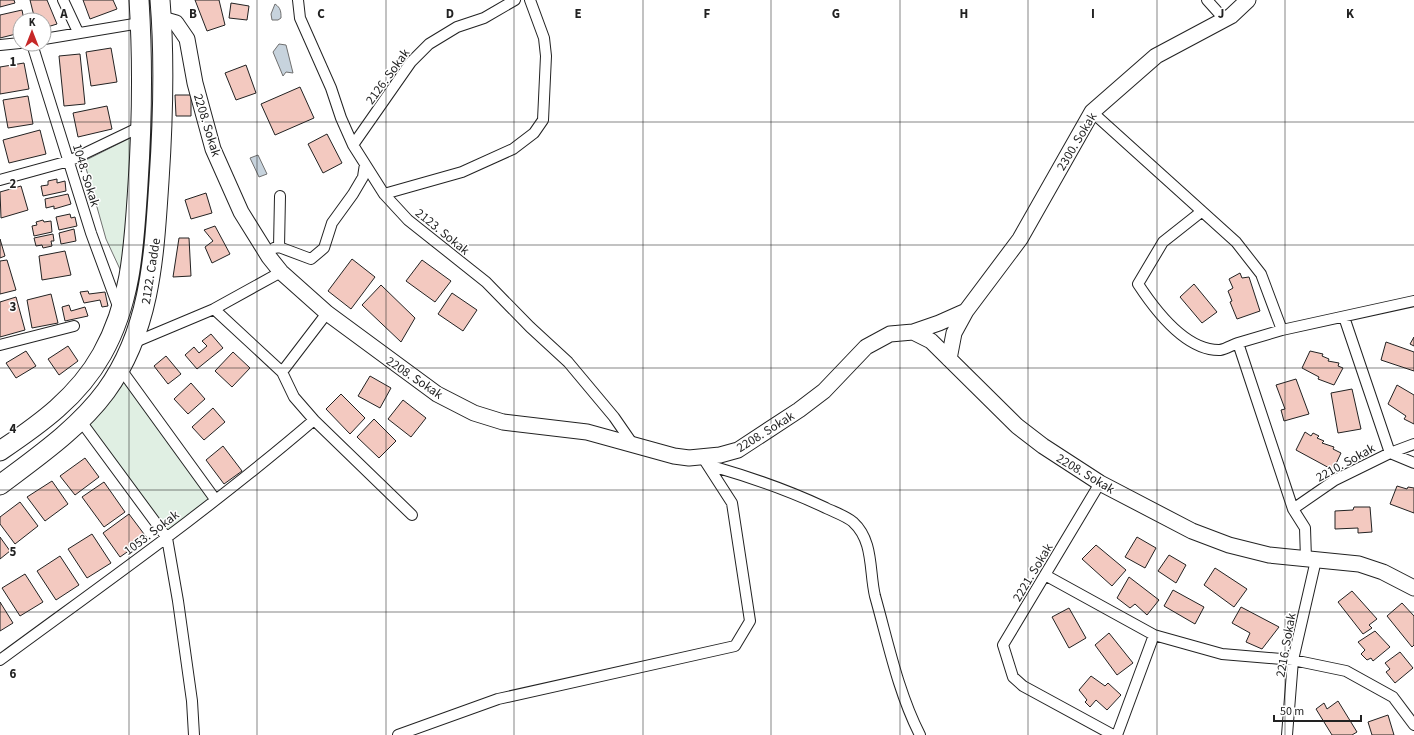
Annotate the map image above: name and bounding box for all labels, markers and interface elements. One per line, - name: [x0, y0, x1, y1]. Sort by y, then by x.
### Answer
- text: A: [59, 5, 68, 23]
- text: B: [189, 5, 197, 23]
- text: C: [317, 5, 325, 23]
- text: D: [446, 5, 454, 23]
- text: E: [574, 5, 582, 23]
- text: F: [704, 5, 711, 23]
- text: G: [832, 5, 840, 23]
- text: H: [960, 5, 968, 23]
- text: I: [1091, 5, 1095, 23]
- text: J: [1218, 5, 1224, 23]
- text: K: [1346, 5, 1355, 23]
- north arrow: [12, 12, 52, 52]
- text: K: [29, 15, 36, 30]
- street label: 2126. Sokak: [361, 45, 415, 108]
- text: 1: [10, 53, 17, 71]
- street label: 2208. Sokak: [189, 92, 225, 160]
- street label: 2300. Sokak: [1052, 109, 1102, 174]
- street label: 1048. Sokak: [68, 142, 104, 210]
- text: 2: [10, 175, 17, 193]
- street label: 2123. Sokak: [411, 204, 474, 260]
- street label: 2122. Cadde: [137, 237, 165, 305]
- text: 3: [10, 298, 17, 316]
- street label: 2208. Sokak: [382, 352, 447, 404]
- street label: 2208. Sokak: [733, 407, 798, 457]
- text: 4: [10, 420, 17, 438]
- street label: 2210. Sokak: [1313, 439, 1379, 486]
- street label: 2208. Sokak: [1053, 449, 1118, 499]
- street label: 1053. Sokak: [120, 506, 183, 560]
- street label: 2221. Sokak: [1008, 540, 1058, 605]
- text: 5: [10, 543, 17, 561]
- street label: 2216. Sokak: [1271, 611, 1301, 679]
- text: 6: [10, 665, 17, 683]
- scale bar: [1274, 697, 1361, 723]
- text: 50 m: [1280, 703, 1304, 720]

